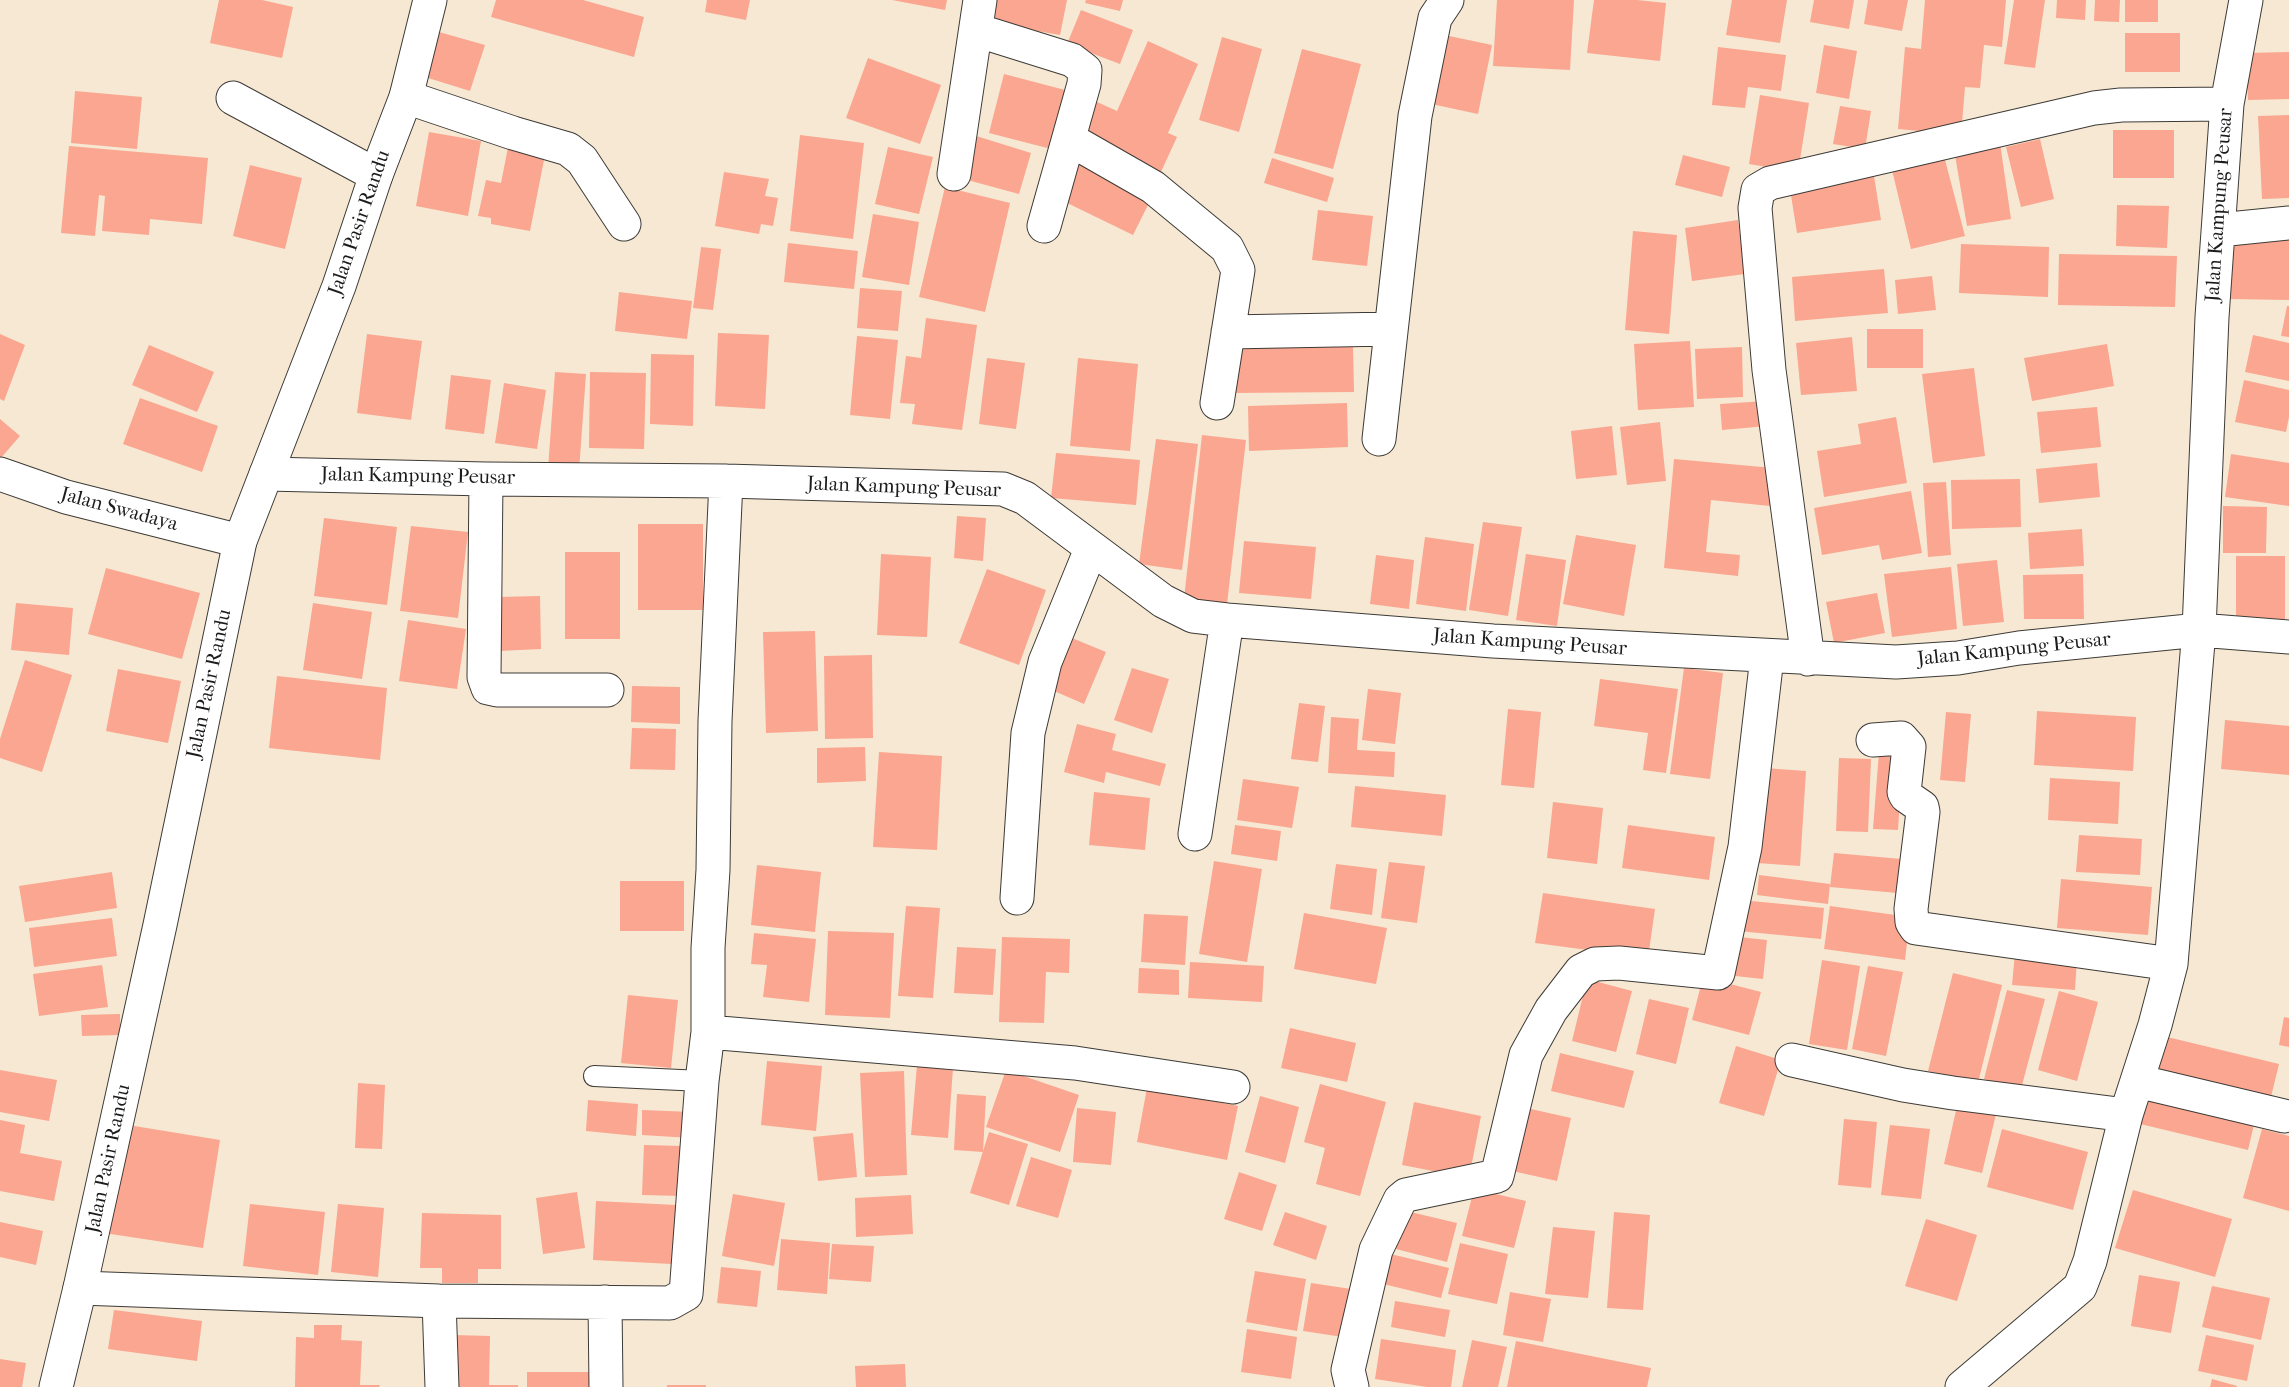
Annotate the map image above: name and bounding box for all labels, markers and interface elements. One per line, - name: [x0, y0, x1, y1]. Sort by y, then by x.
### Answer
- street label: Jalan Kampung Peusar: [2201, 107, 2239, 303]
- street label: Jalan Pasir Randu: [324, 147, 396, 299]
- street label: Jalan Kampung Peusar: [321, 463, 515, 491]
- street label: Jalan Kampung Peusar: [807, 473, 1001, 503]
- street label: Jalan Swadaya: [58, 483, 180, 537]
- street label: Jalan Pasir Randu: [182, 607, 238, 761]
- street label: Jalan Kampung Peusar: [1432, 624, 1628, 662]
- street label: Jalan Kampung Peusar: [1916, 628, 2112, 672]
- street label: Jalan Pasir Randu: [81, 1082, 137, 1236]

